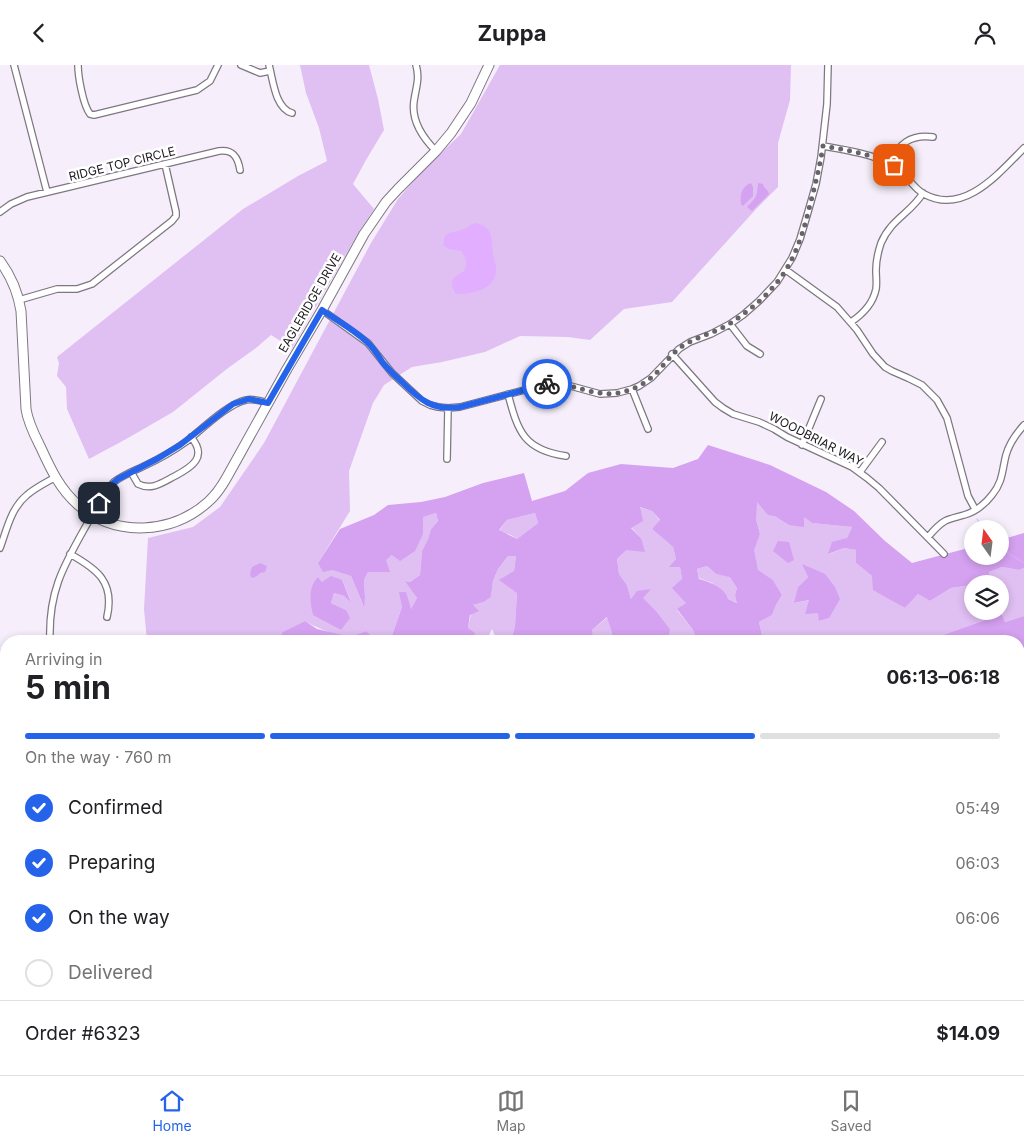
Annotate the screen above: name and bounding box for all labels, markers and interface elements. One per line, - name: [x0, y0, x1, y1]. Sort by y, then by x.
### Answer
- icon: back: [25, 19, 53, 47]
- icon: person: [971, 19, 999, 47]
- text: Zuppa: [477, 20, 547, 46]
- street label: RIDGE TOP CIRCLE: [67, 143, 177, 184]
- pin: [873, 144, 915, 186]
- icon: bag: [880, 151, 908, 179]
- street label: EAGLERIDGE DRIVE: [275, 250, 344, 355]
- courier: [522, 359, 572, 409]
- icon: bike: [533, 370, 561, 398]
- street label: WOODBRIAR WAY: [767, 408, 866, 469]
- pin: [78, 482, 120, 524]
- icon: home: [85, 489, 113, 517]
- north arrow: [964, 520, 1009, 565]
- map controls: [964, 520, 1009, 620]
- button: layers: [964, 575, 1009, 620]
- text: Arriving in: [25, 649, 102, 669]
- text: 06:13–06:18: [886, 666, 1000, 689]
- text: 5 min: [25, 668, 111, 707]
- text: On the way · 760 m: [25, 747, 172, 767]
- icon: check: [25, 794, 53, 822]
- text: Confirmed: [68, 796, 163, 819]
- text: 05:49: [955, 798, 1000, 818]
- icon: check: [25, 849, 53, 877]
- text: Preparing: [68, 851, 155, 874]
- text: 06:03: [955, 853, 1000, 873]
- icon: check: [25, 904, 53, 932]
- text: On the way: [68, 906, 170, 929]
- text: 06:06: [955, 908, 1000, 928]
- text: Delivered: [68, 961, 153, 984]
- text: Order #6323: [25, 1022, 140, 1045]
- text: $14.09: [936, 1022, 1000, 1045]
- tab: Home: [152, 1087, 192, 1134]
- tab: Map: [497, 1087, 526, 1134]
- tab: Saved: [831, 1087, 872, 1134]

